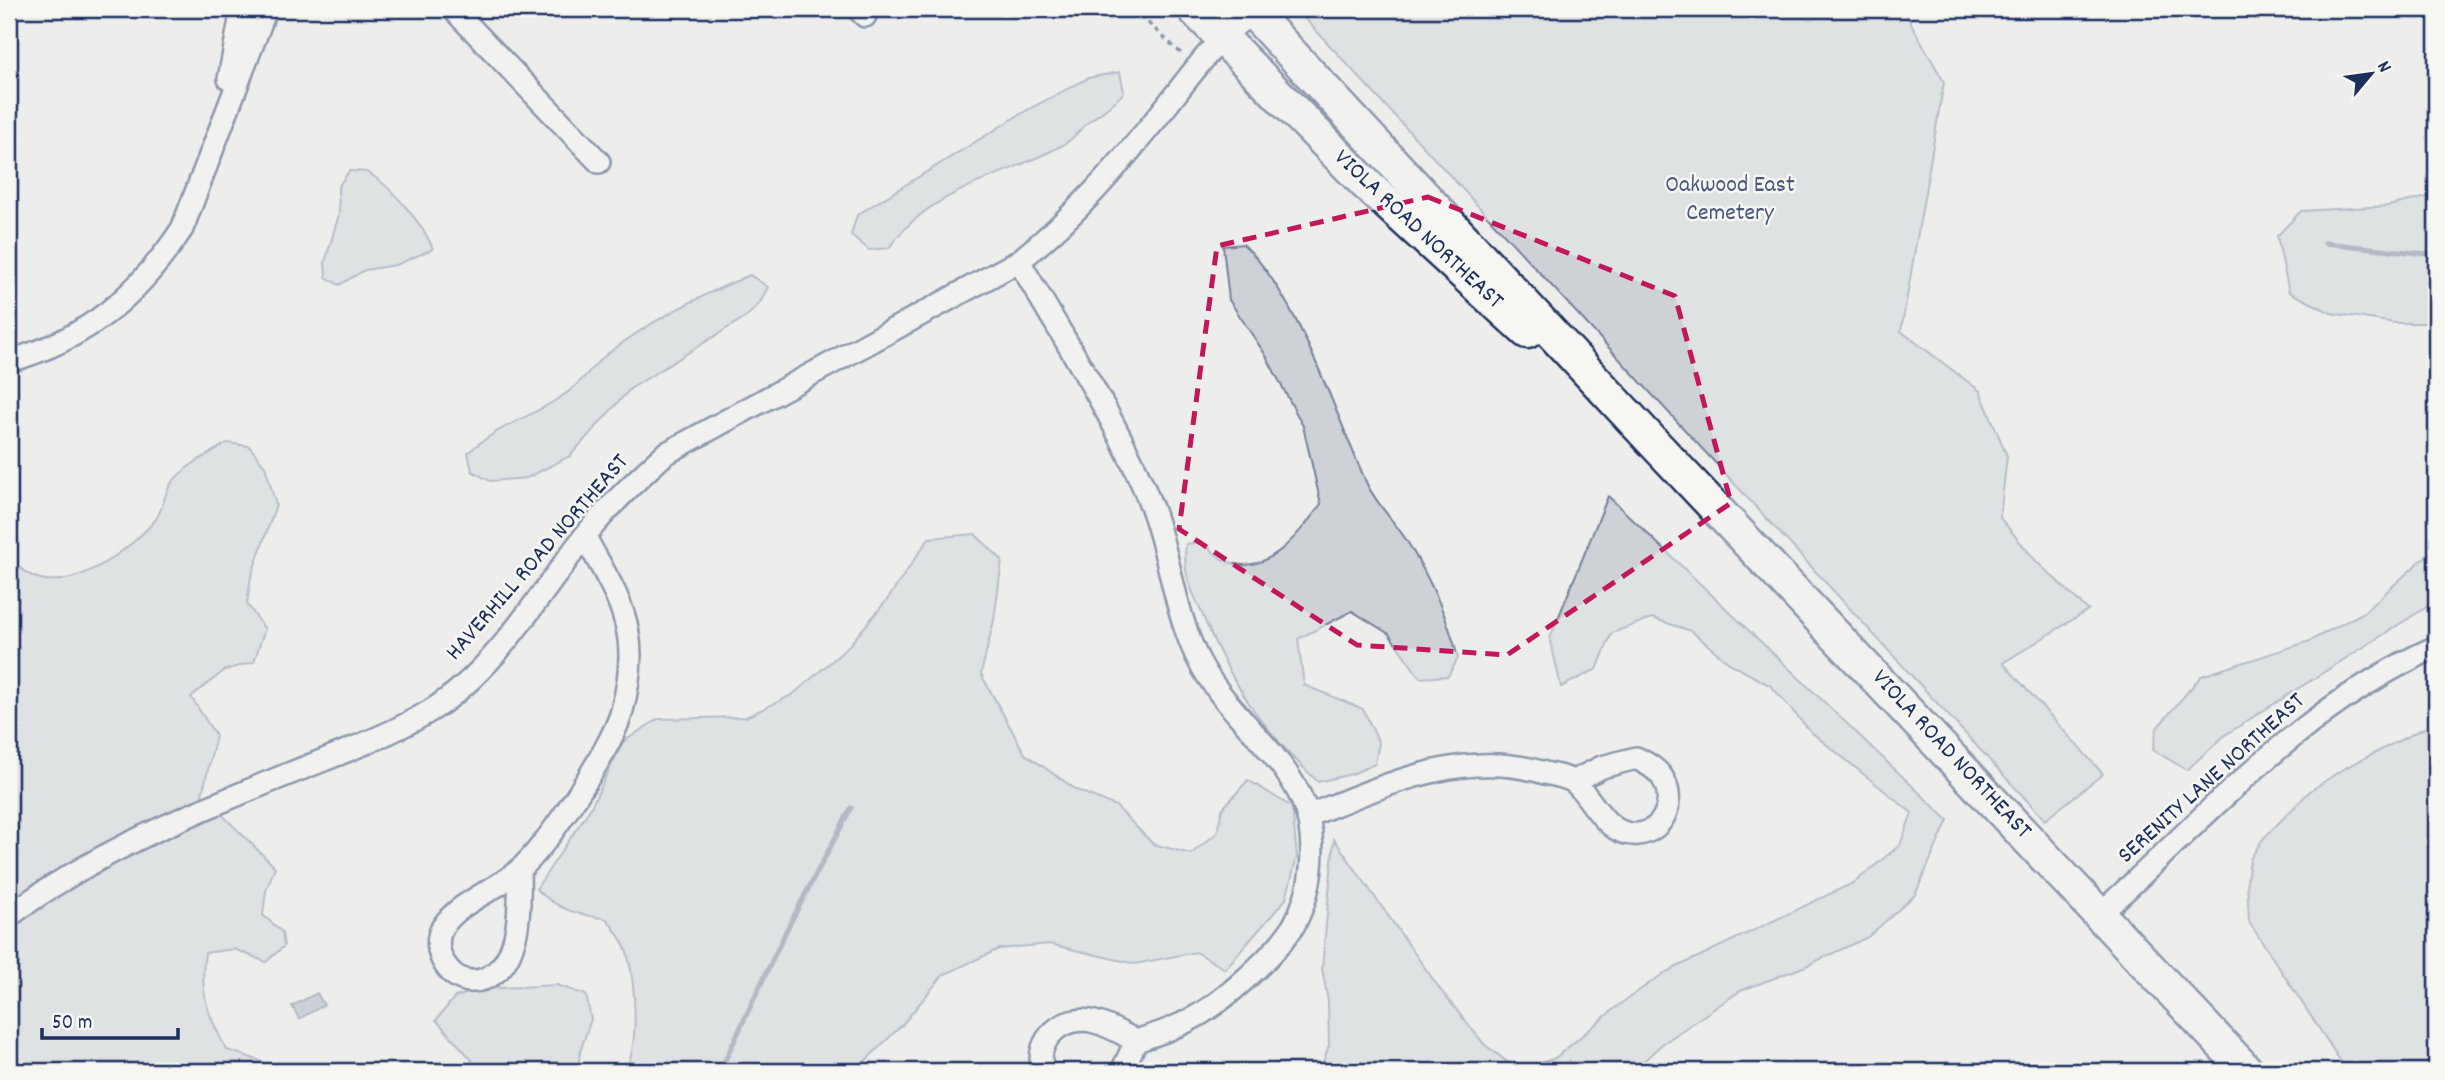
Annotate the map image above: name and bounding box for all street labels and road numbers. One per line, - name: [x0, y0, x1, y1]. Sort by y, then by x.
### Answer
- street label: VIOLA ROAD NORTHEAST: [1326, 142, 1511, 318]
- street label: HAVERHILL ROAD NORTHEAST: [438, 447, 638, 669]
- street label: VIOLA ROAD NORTHEAST: [1863, 663, 2039, 848]
- street label: SERENITY LANE NORTHEAST: [2111, 685, 2314, 873]

